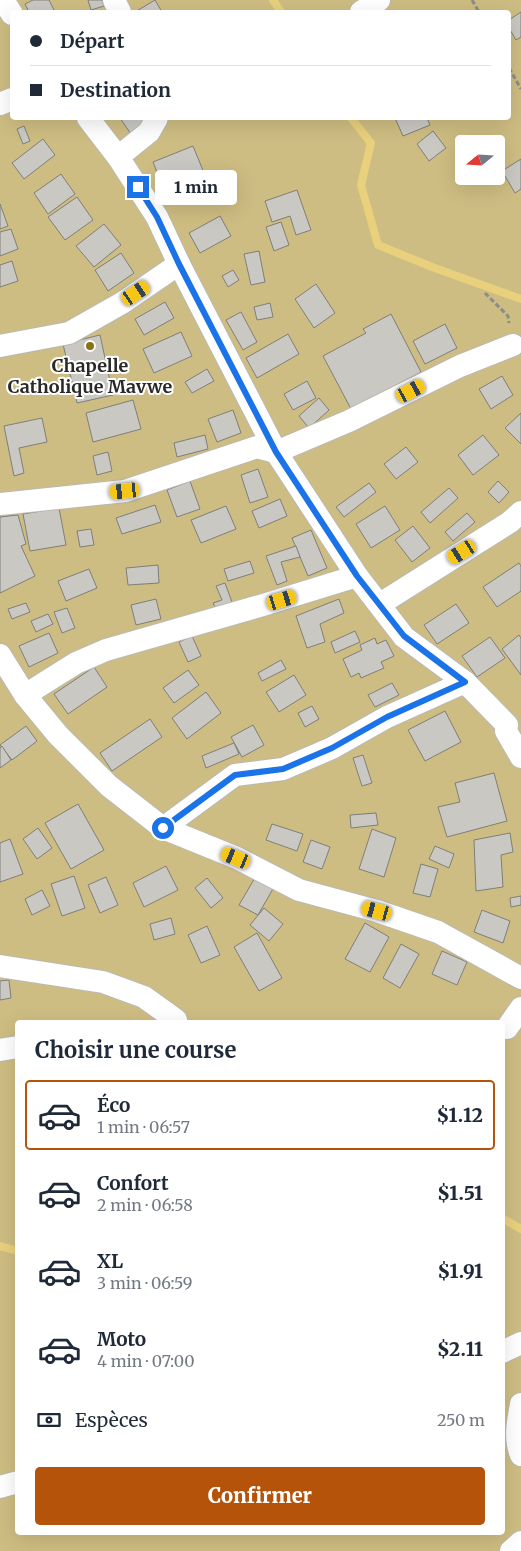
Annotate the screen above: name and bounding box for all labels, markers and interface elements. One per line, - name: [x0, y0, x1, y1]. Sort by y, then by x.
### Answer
- text: Départ: [60, 29, 124, 53]
- text: Destination: [60, 78, 171, 102]
- north arrow: [455, 135, 505, 185]
- map controls: [455, 135, 505, 185]
- callout: 1 min: [156, 170, 238, 204]
- route end: [127, 176, 149, 198]
- text: 1 min: [174, 177, 218, 197]
- car: [119, 278, 152, 308]
- marker: Chapelle Catholique Mavwe: [84, 340, 96, 352]
- place label: Chapelle Catholique Mavwe: [8, 354, 172, 398]
- car: [394, 377, 427, 405]
- car: [109, 482, 140, 500]
- car: [445, 538, 478, 566]
- car: [265, 588, 298, 612]
- route start: [152, 817, 174, 839]
- car: [219, 845, 252, 871]
- car: [360, 900, 393, 922]
- text: Choisir une course: [35, 1036, 236, 1064]
- icon: car: [37, 1093, 82, 1138]
- text: Éco: [97, 1093, 130, 1117]
- text: $1.12: [437, 1103, 483, 1127]
- text: 1 min · 06:57: [97, 1117, 190, 1137]
- icon: car: [37, 1171, 82, 1216]
- text: Confort: [97, 1171, 169, 1195]
- text: $1.51: [437, 1181, 483, 1205]
- text: 2 min · 06:58: [97, 1195, 193, 1215]
- icon: car: [37, 1249, 82, 1294]
- text: XL: [97, 1249, 123, 1273]
- text: $1.91: [438, 1259, 483, 1283]
- text: 3 min · 06:59: [97, 1273, 193, 1293]
- icon: car: [37, 1327, 82, 1372]
- text: Moto: [97, 1327, 146, 1351]
- text: $2.11: [437, 1337, 483, 1361]
- text: 4 min · 07:00: [97, 1351, 194, 1371]
- icon: cash: [35, 1406, 63, 1434]
- text: Espèces: [75, 1408, 148, 1432]
- text: 250 m: [437, 1410, 485, 1430]
- button: Confirmer: [35, 1467, 485, 1525]

